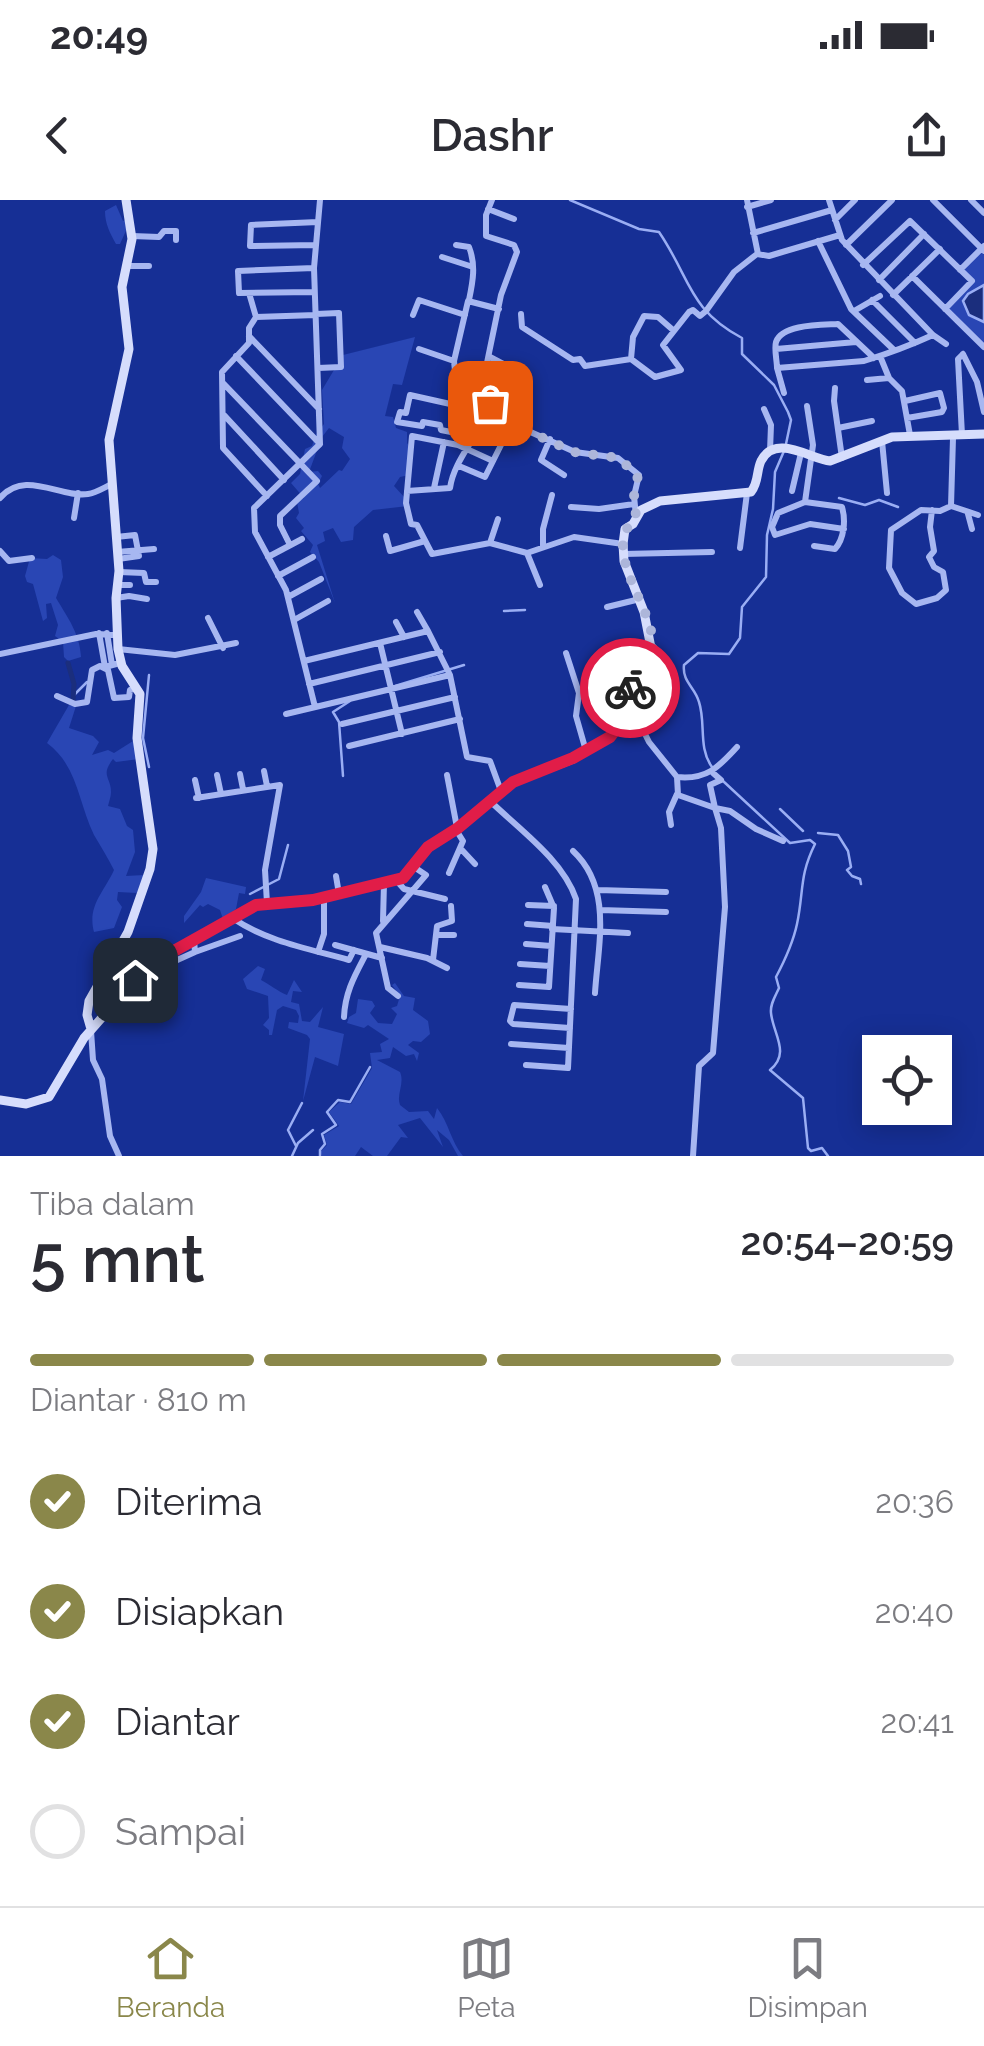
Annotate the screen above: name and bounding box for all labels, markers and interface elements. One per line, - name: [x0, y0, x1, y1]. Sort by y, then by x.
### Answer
- text: 20:49: [50, 13, 148, 58]
- icon: back: [30, 108, 85, 163]
- icon: share: [899, 108, 954, 163]
- text: Dashr: [430, 109, 554, 162]
- pin: [448, 361, 533, 446]
- icon: bag: [463, 376, 518, 431]
- courier: [580, 638, 680, 738]
- icon: bike: [603, 661, 658, 716]
- pin: [93, 938, 178, 1023]
- icon: home: [108, 953, 163, 1008]
- map controls: [862, 1035, 952, 1125]
- button: locate: [862, 1035, 952, 1125]
- text: Tiba dalam: [30, 1185, 195, 1222]
- text: 20:54–20:59: [740, 1219, 954, 1264]
- text: 5 mnt: [30, 1221, 205, 1297]
- text: Diantar · 810 m: [30, 1381, 247, 1418]
- icon: check: [30, 1474, 85, 1529]
- text: Diterima: [115, 1479, 262, 1524]
- text: 20:36: [875, 1483, 954, 1520]
- icon: check: [30, 1584, 85, 1639]
- text: Disiapkan: [115, 1589, 284, 1634]
- text: 20:40: [875, 1593, 954, 1630]
- icon: check: [30, 1694, 85, 1749]
- text: Diantar: [115, 1699, 240, 1744]
- text: 20:41: [881, 1703, 954, 1740]
- text: Sampai: [115, 1809, 246, 1854]
- tab: Beranda: [116, 1931, 225, 2024]
- tab: Peta: [457, 1931, 515, 2024]
- tab: Disimpan: [748, 1931, 868, 2024]

